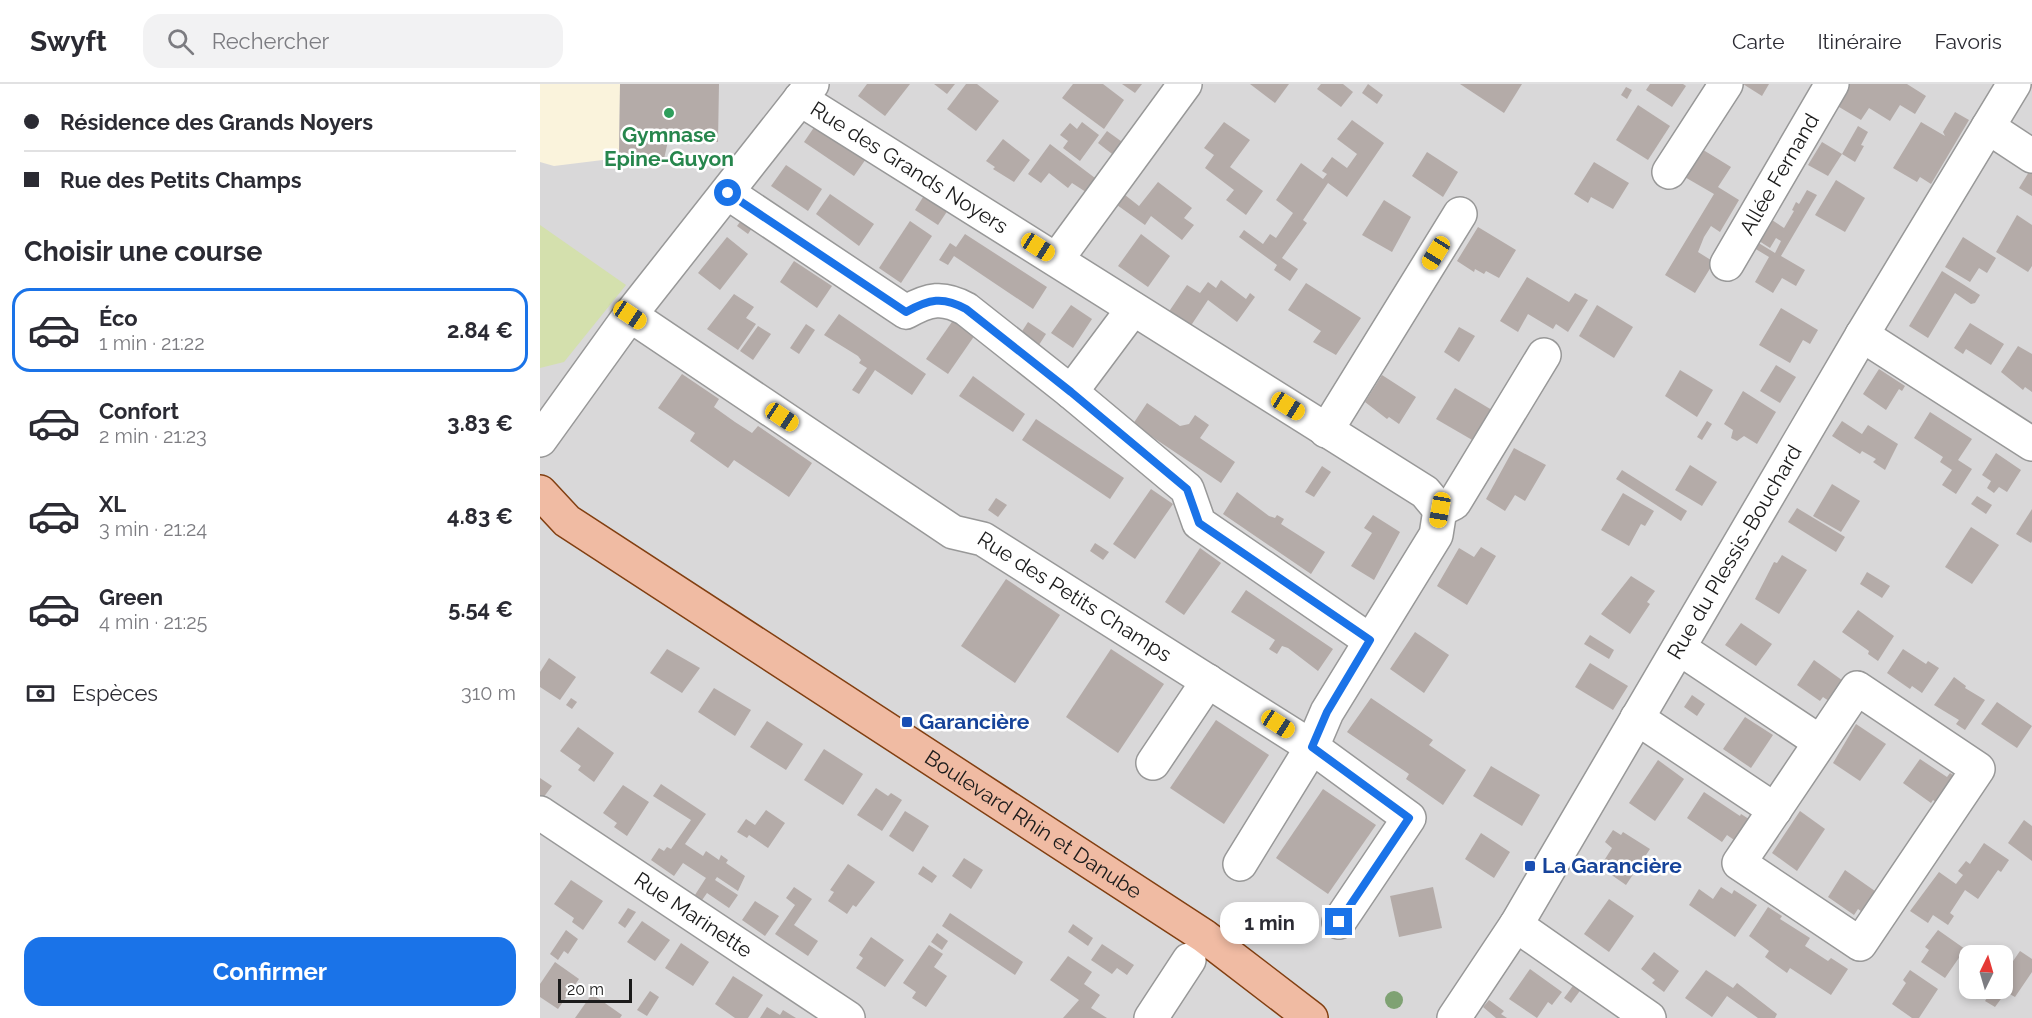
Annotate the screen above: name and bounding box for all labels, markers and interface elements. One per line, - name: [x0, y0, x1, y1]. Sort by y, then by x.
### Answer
- search box: [143, 14, 563, 68]
- text: Swyft: [30, 25, 107, 58]
- icon: search: [164, 25, 197, 58]
- text: Rechercher: [212, 28, 329, 54]
- text: Carte: [1732, 29, 1784, 54]
- text: Itinéraire: [1817, 29, 1901, 54]
- text: Favoris: [1934, 29, 2002, 54]
- street label: Rue des Grands Noyers: [806, 96, 1013, 239]
- marker: Gymnase Epine-Guyon: [662, 106, 676, 120]
- text: Résidence des Grands Noyers: [60, 109, 373, 135]
- street label: Allée Fernand: [1734, 109, 1824, 239]
- place label: Gymnase Epine-Guyon: [604, 122, 734, 171]
- text: Rue des Petits Champs: [60, 167, 302, 193]
- route start: [714, 179, 741, 206]
- car: [1018, 230, 1058, 264]
- car: [1419, 233, 1453, 273]
- text: Choisir une course: [24, 236, 262, 267]
- car: [610, 297, 650, 333]
- icon: car: [27, 303, 81, 357]
- text: Éco: [99, 305, 138, 331]
- text: 2.84 €: [447, 317, 513, 343]
- text: 1 min · 21:22: [99, 331, 205, 355]
- car: [1268, 389, 1308, 423]
- icon: car: [27, 396, 81, 450]
- text: Confort: [99, 398, 179, 424]
- car: [762, 399, 802, 435]
- text: 3.83 €: [447, 410, 513, 436]
- text: 2 min · 21:23: [99, 424, 207, 448]
- street label: Rue du Plessis-Bouchard: [1662, 440, 1807, 663]
- icon: car: [27, 489, 81, 543]
- text: XL: [99, 491, 126, 517]
- car: [1428, 491, 1452, 529]
- text: 4.83 €: [447, 503, 513, 529]
- text: 3 min · 21:24: [99, 517, 207, 541]
- street label: Rue des Petits Champs: [973, 526, 1176, 667]
- icon: car: [27, 582, 81, 636]
- text: Green: [99, 584, 163, 610]
- text: 5.54 €: [448, 596, 513, 622]
- text: 4 min · 21:25: [99, 610, 207, 634]
- icon: cash: [24, 677, 57, 710]
- text: Espèces: [72, 680, 158, 706]
- text: 310 m: [461, 681, 516, 705]
- car: [1258, 707, 1298, 741]
- place label: Garancière: [919, 709, 1030, 734]
- marker: Garancière: [900, 715, 914, 729]
- street label: Boulevard Rhin et Danube: [920, 745, 1147, 904]
- place label: La Garancière: [1542, 853, 1682, 878]
- marker: La Garancière: [1523, 859, 1537, 873]
- street label: Rue Marinette: [630, 866, 757, 963]
- callout: 1 min: [1219, 901, 1318, 943]
- route end: [1325, 908, 1352, 935]
- text: 1 min: [1244, 911, 1295, 935]
- button: Confirmer: [24, 937, 516, 1006]
- north arrow: [1959, 945, 2013, 999]
- map controls: [1959, 945, 2013, 999]
- scale bar: [558, 976, 632, 1004]
- text: 20 m: [567, 980, 604, 999]

